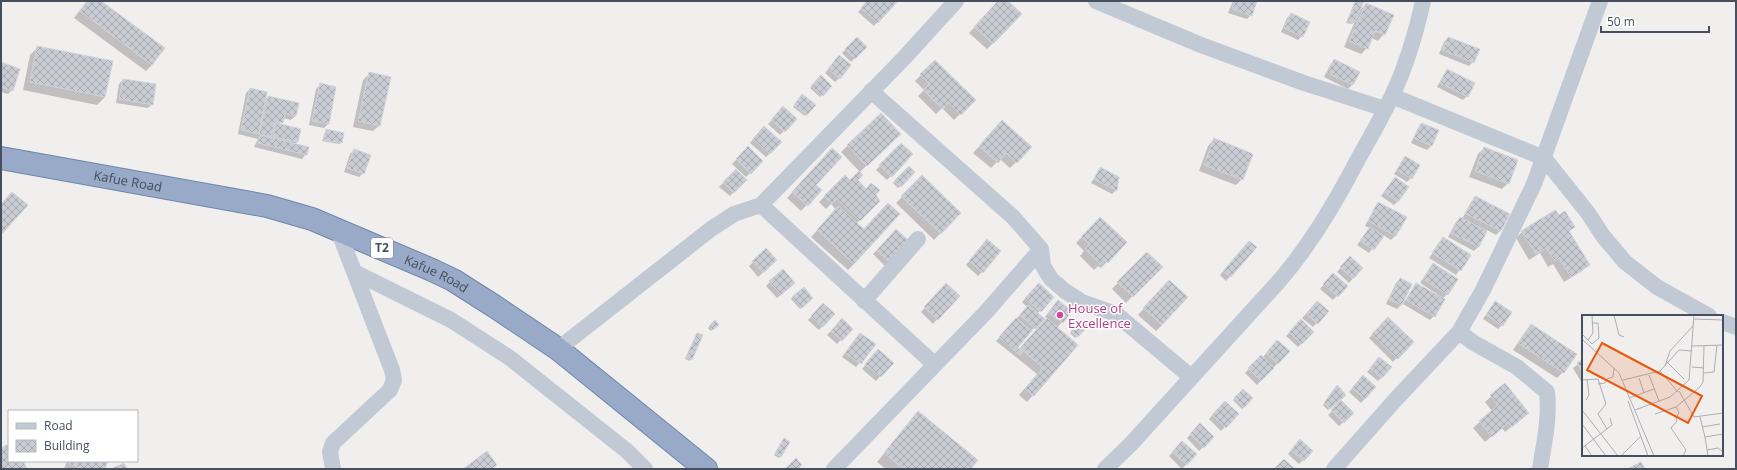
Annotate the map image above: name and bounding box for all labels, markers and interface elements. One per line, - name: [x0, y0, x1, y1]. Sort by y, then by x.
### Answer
- scale bar: [1601, 8, 1709, 34]
- text: 50 m: [1607, 13, 1635, 30]
- street label: Kafue Road: [92, 166, 164, 196]
- road number: T2: [371, 238, 393, 258]
- street label: Kafue Road: [402, 250, 472, 297]
- place label: House of Excellence: [1068, 299, 1131, 332]
- marker: House of Excellence: [1055, 310, 1065, 320]
- inset map: [1582, 315, 1723, 456]
- legend: [8, 410, 138, 462]
- text: Road: [44, 417, 73, 434]
- text: Building: [44, 437, 90, 454]

